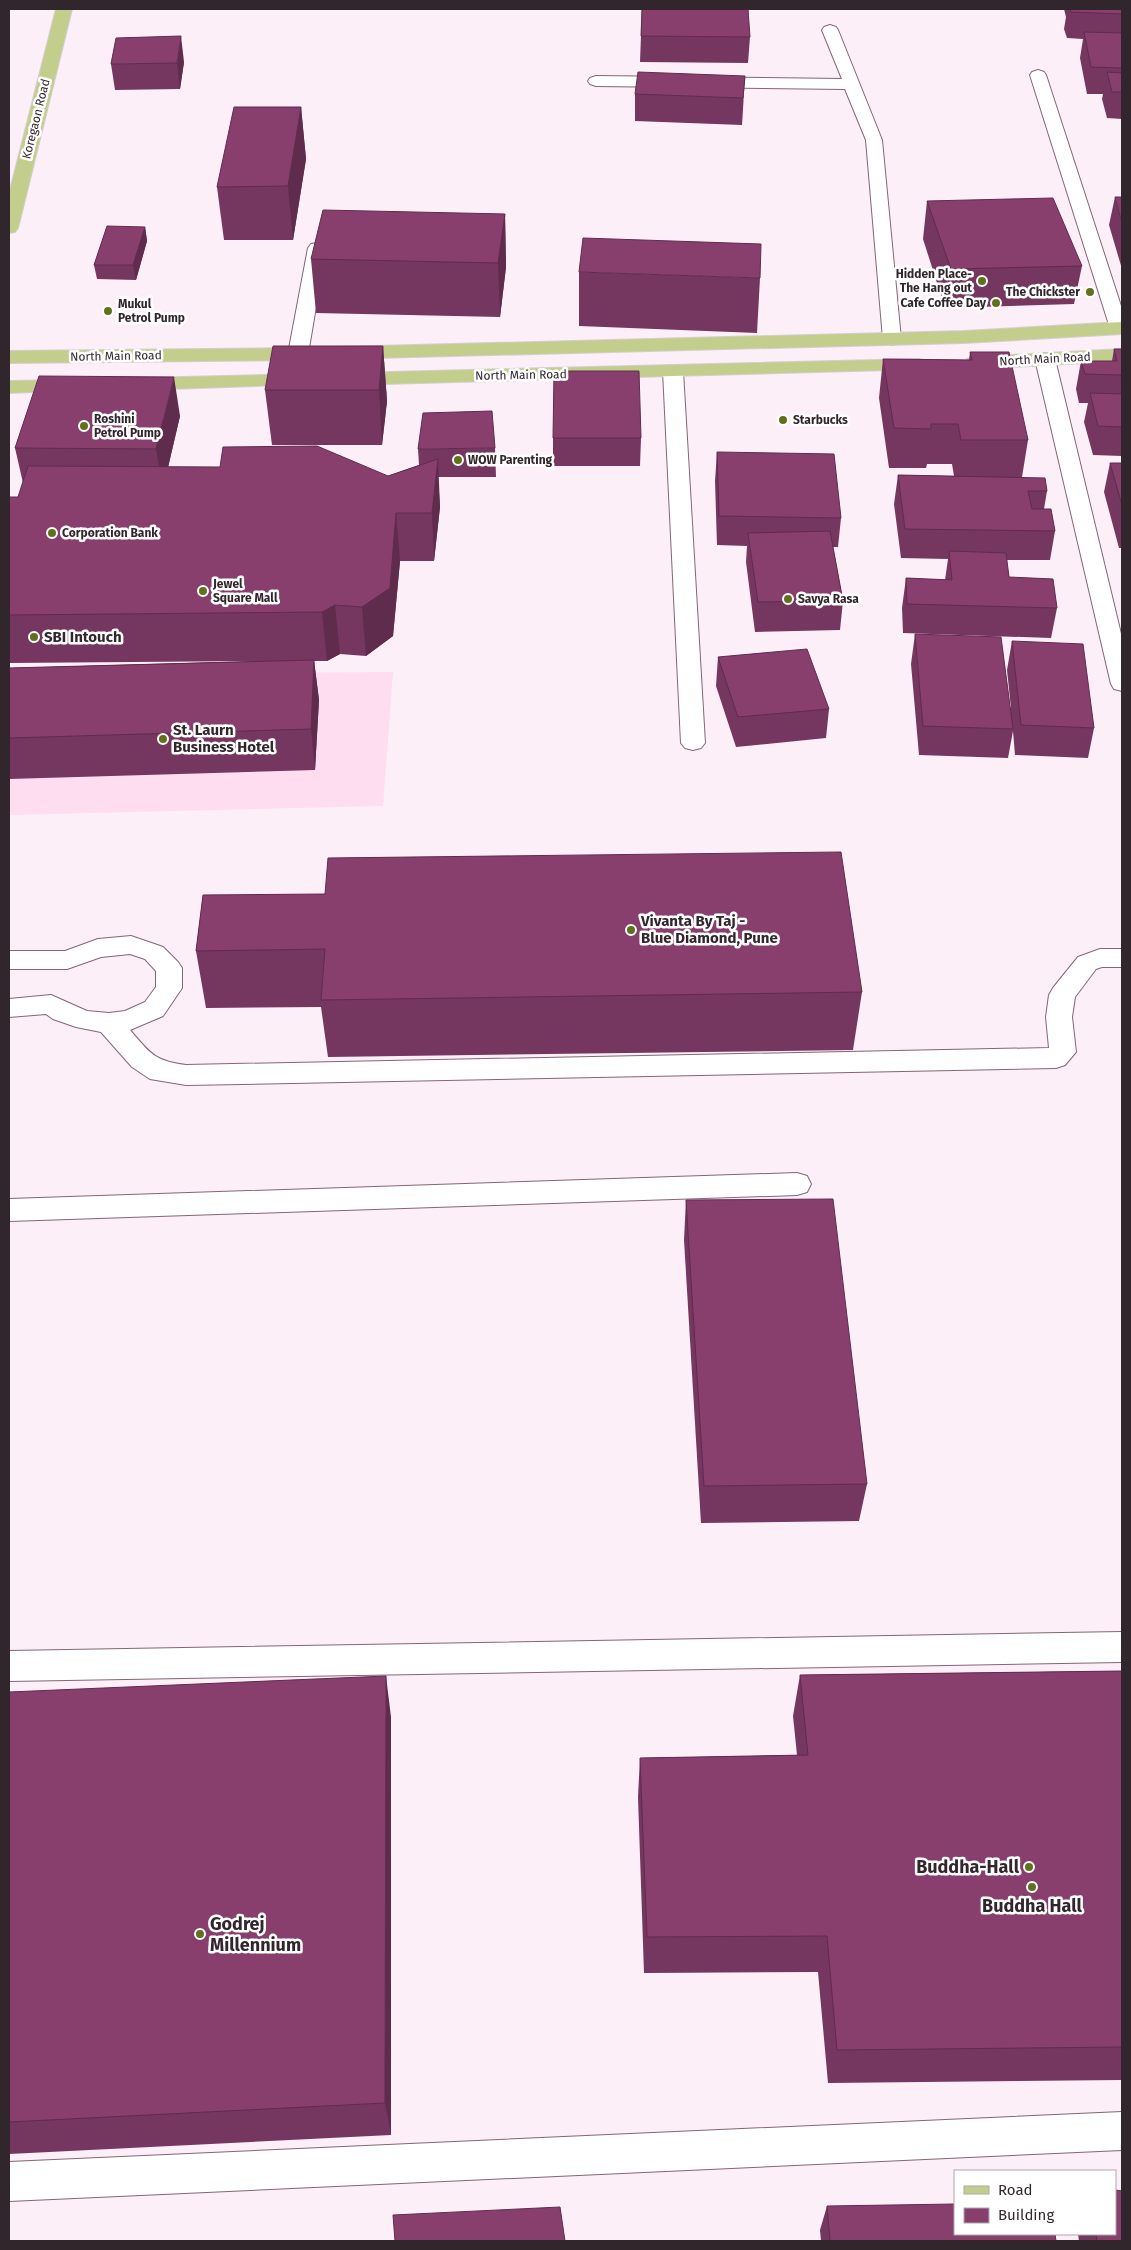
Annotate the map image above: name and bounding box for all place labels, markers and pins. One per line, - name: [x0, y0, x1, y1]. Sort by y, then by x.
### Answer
- place label: Hidden Place- The Hang out: [896, 267, 972, 295]
- marker: Hidden Place- The Hang out: [976, 275, 988, 287]
- place label: The Chickster: [1006, 285, 1080, 299]
- marker: The Chickster: [1084, 286, 1096, 298]
- place label: Cafe Coffee Day: [901, 296, 987, 310]
- place label: Mukul Petrol Pump: [118, 297, 185, 325]
- marker: Cafe Coffee Day: [990, 297, 1002, 309]
- marker: Mukul Petrol Pump: [102, 305, 114, 317]
- place label: Roshini Petrol Pump: [94, 412, 161, 440]
- place label: Starbucks: [793, 413, 848, 427]
- marker: Starbucks: [777, 414, 789, 426]
- marker: Roshini Petrol Pump: [78, 420, 90, 432]
- place label: WOW Parenting: [468, 453, 553, 467]
- marker: WOW Parenting: [452, 454, 464, 466]
- place label: Corporation Bank: [62, 526, 158, 540]
- marker: Corporation Bank: [46, 527, 58, 539]
- place label: Jewel Square Mall: [212, 577, 278, 605]
- marker: Jewel Square Mall: [197, 585, 209, 597]
- place label: Savya Rasa: [798, 592, 859, 606]
- marker: Savya Rasa: [782, 593, 794, 605]
- place label: SBI Intouch: [44, 628, 122, 646]
- marker: SBI Intouch: [28, 631, 40, 643]
- place label: St. Laurn Business Hotel: [173, 721, 275, 756]
- marker: St. Laurn Business Hotel: [157, 733, 169, 745]
- place label: Vivanta By Taj - Blue Diamond, Pune: [640, 912, 778, 947]
- marker: Vivanta By Taj - Blue Diamond, Pune: [625, 924, 637, 936]
- place label: Buddha-Hall: [916, 1856, 1020, 1878]
- marker: Buddha-Hall: [1023, 1861, 1035, 1873]
- marker: Buddha Hall: [1026, 1881, 1038, 1893]
- place label: Buddha Hall: [982, 1895, 1083, 1917]
- place label: Godrej Millennium: [210, 1913, 301, 1956]
- marker: Godrej Millennium: [194, 1928, 206, 1940]

